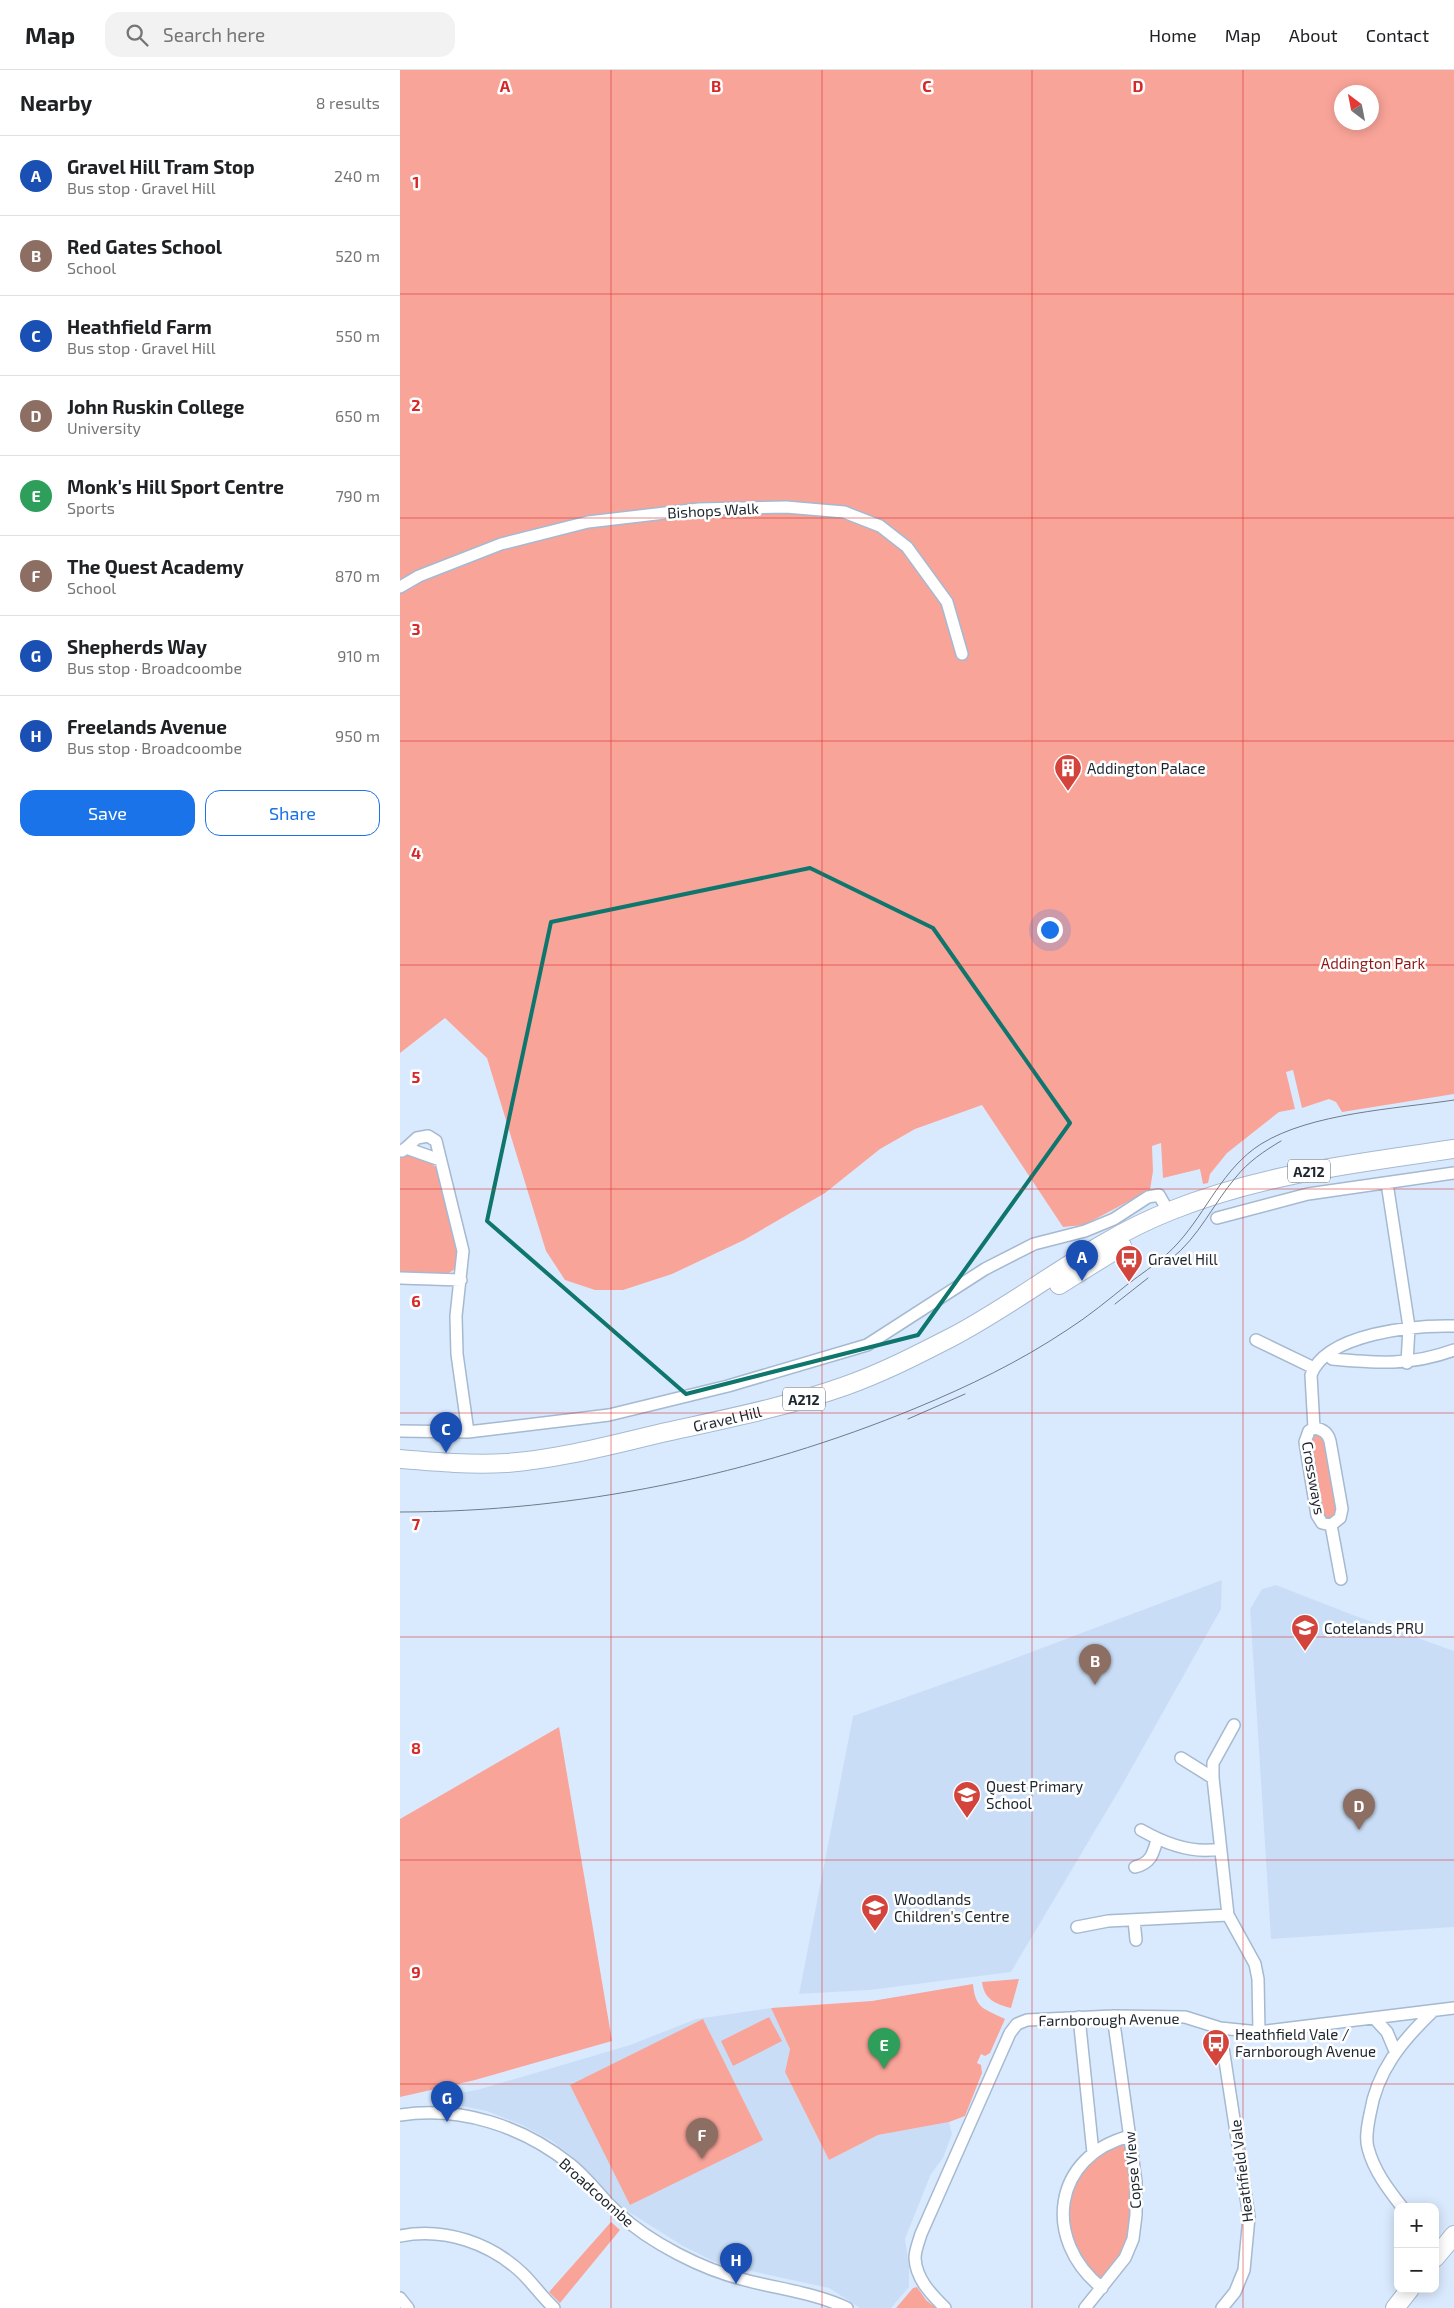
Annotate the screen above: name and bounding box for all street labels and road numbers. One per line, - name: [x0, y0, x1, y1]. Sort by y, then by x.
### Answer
- street label: Bishops Walk: [667, 499, 760, 521]
- road number: A212: [1288, 1160, 1330, 1182]
- road number: A212: [783, 1388, 825, 1410]
- street label: Gravel Hill: [691, 1402, 764, 1435]
- street label: Crossways: [1299, 1440, 1329, 1516]
- street label: Farnborough Avenue: [1038, 2009, 1180, 2029]
- street label: Heathfield Vale: [1226, 2119, 1256, 2223]
- street label: Copse View: [1120, 2131, 1144, 2209]
- street label: Broadcoombe: [556, 2154, 638, 2230]

